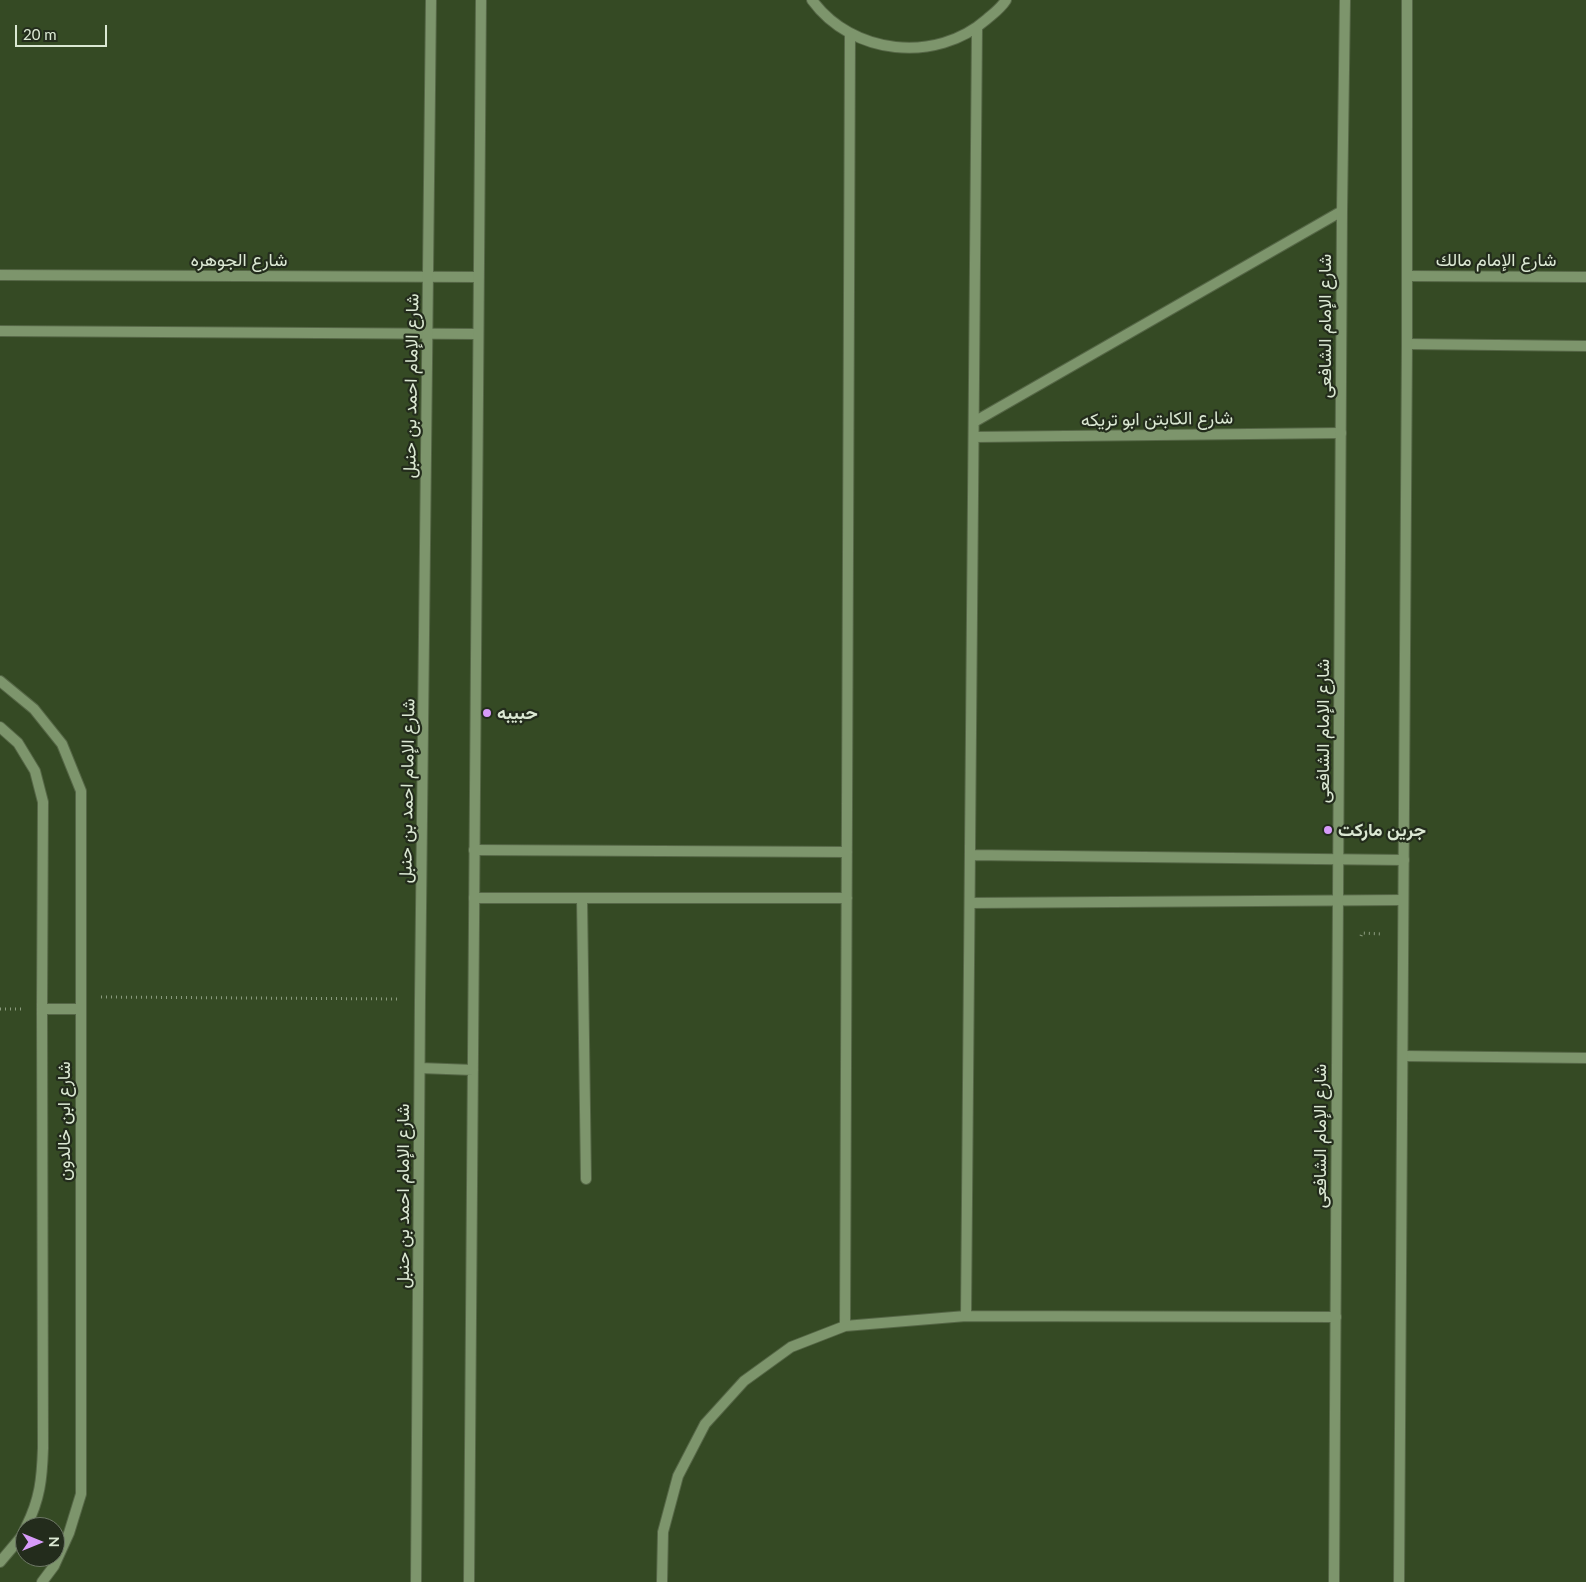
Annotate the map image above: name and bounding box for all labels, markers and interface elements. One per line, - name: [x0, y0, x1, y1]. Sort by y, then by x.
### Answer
- scale bar: [18, 15, 110, 47]
- text: 20 m: [23, 25, 57, 43]
- street label: شارع الجوهره: [191, 249, 287, 271]
- street label: شارع الإمام مالك: [1436, 249, 1556, 271]
- street label: شارع الإمام الشافعى: [1314, 254, 1336, 398]
- street label: شارع الإمام احمد بن حنبل: [399, 293, 423, 479]
- street label: شارع الكابتن ابو تريكه: [1081, 407, 1233, 431]
- street label: شارع الإمام الشافعى: [1312, 659, 1334, 803]
- street label: شارع الإمام احمد بن حنبل: [395, 698, 419, 884]
- place label: حبيبه: [497, 702, 538, 724]
- marker: حبيبه: [481, 707, 493, 719]
- place label: جرين ماركت: [1338, 819, 1426, 841]
- marker: جرين ماركت: [1322, 824, 1334, 836]
- street label: شارع ابن خالدون: [53, 1061, 75, 1181]
- street label: شارع الإمام الشافعى: [1309, 1064, 1331, 1208]
- street label: شارع الإمام احمد بن حنبل: [392, 1104, 414, 1288]
- north arrow: [15, 1517, 65, 1567]
- text: N: [46, 1537, 63, 1547]

